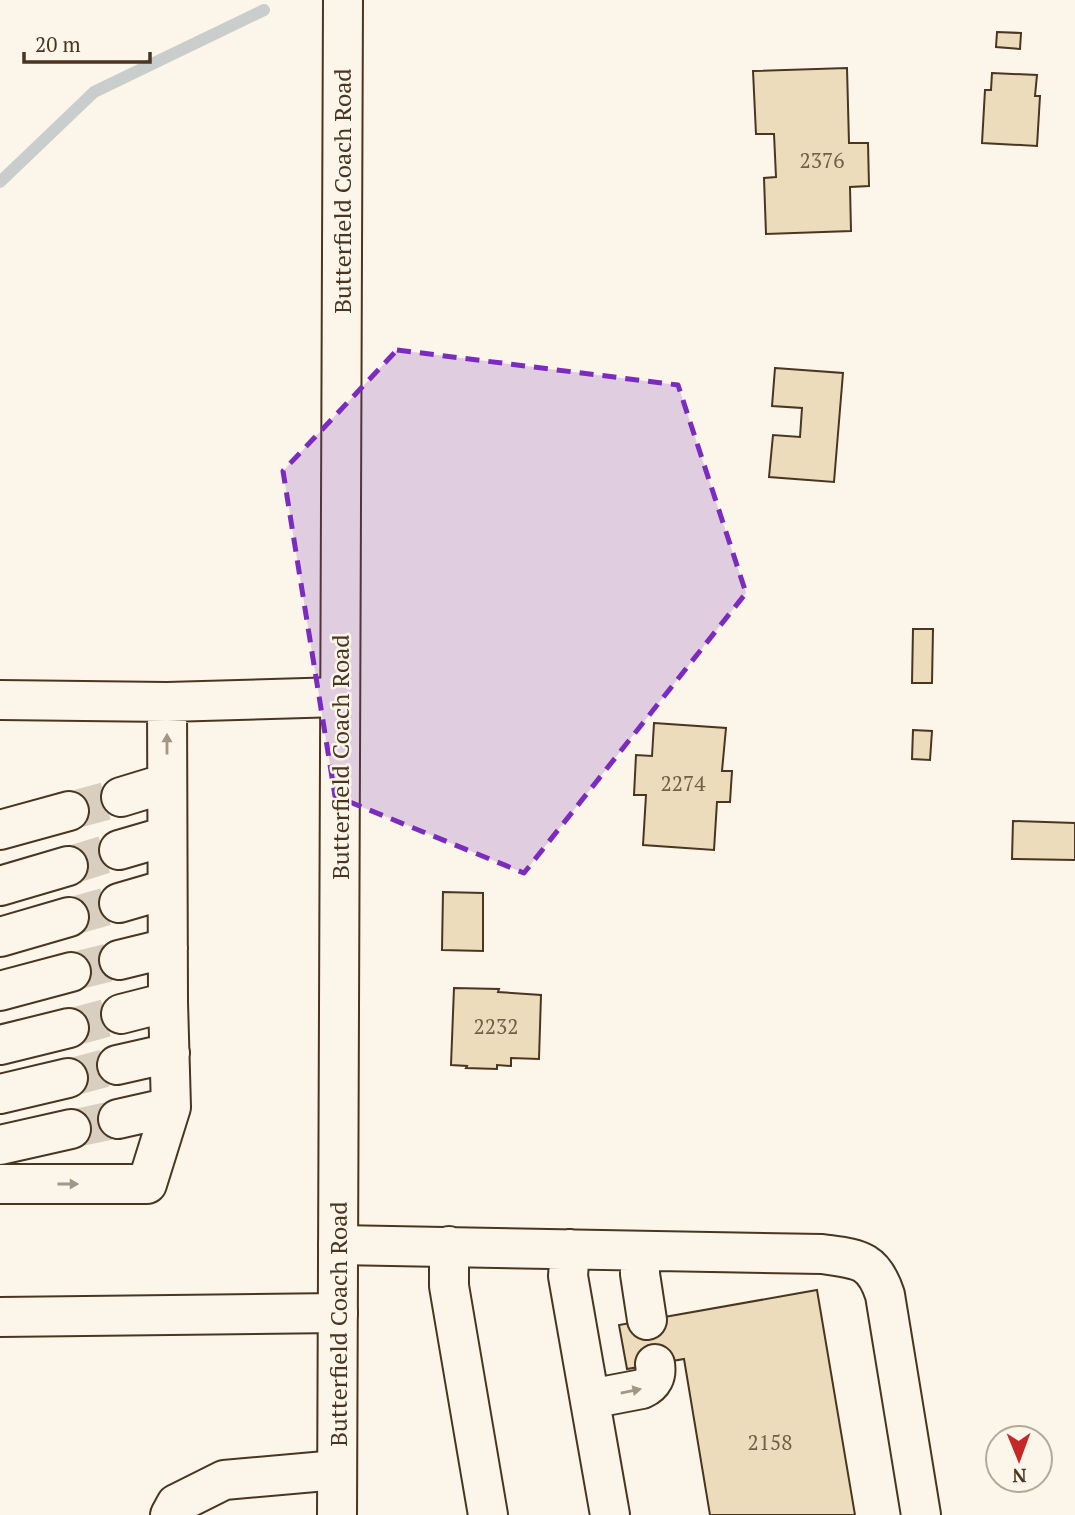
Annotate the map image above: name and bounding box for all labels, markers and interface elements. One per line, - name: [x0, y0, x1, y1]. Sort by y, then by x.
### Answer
- scale bar: [24, 21, 150, 65]
- text: 20 m: [35, 30, 81, 58]
- street label: Butterfield Coach Road: [326, 68, 358, 314]
- house number: 2376: [800, 146, 844, 174]
- street label: Butterfield Coach Road: [324, 634, 356, 880]
- one-way arrow: [161, 733, 173, 755]
- house number: 2274: [661, 769, 706, 797]
- house number: 2232: [474, 1012, 518, 1040]
- one-way arrow: [57, 1178, 79, 1190]
- street label: Butterfield Coach Road: [322, 1201, 354, 1447]
- one-way arrow: [620, 1385, 642, 1396]
- north arrow: [984, 1424, 1054, 1494]
- house number: 2158: [748, 1428, 792, 1456]
- text: N: [1011, 1464, 1027, 1489]

